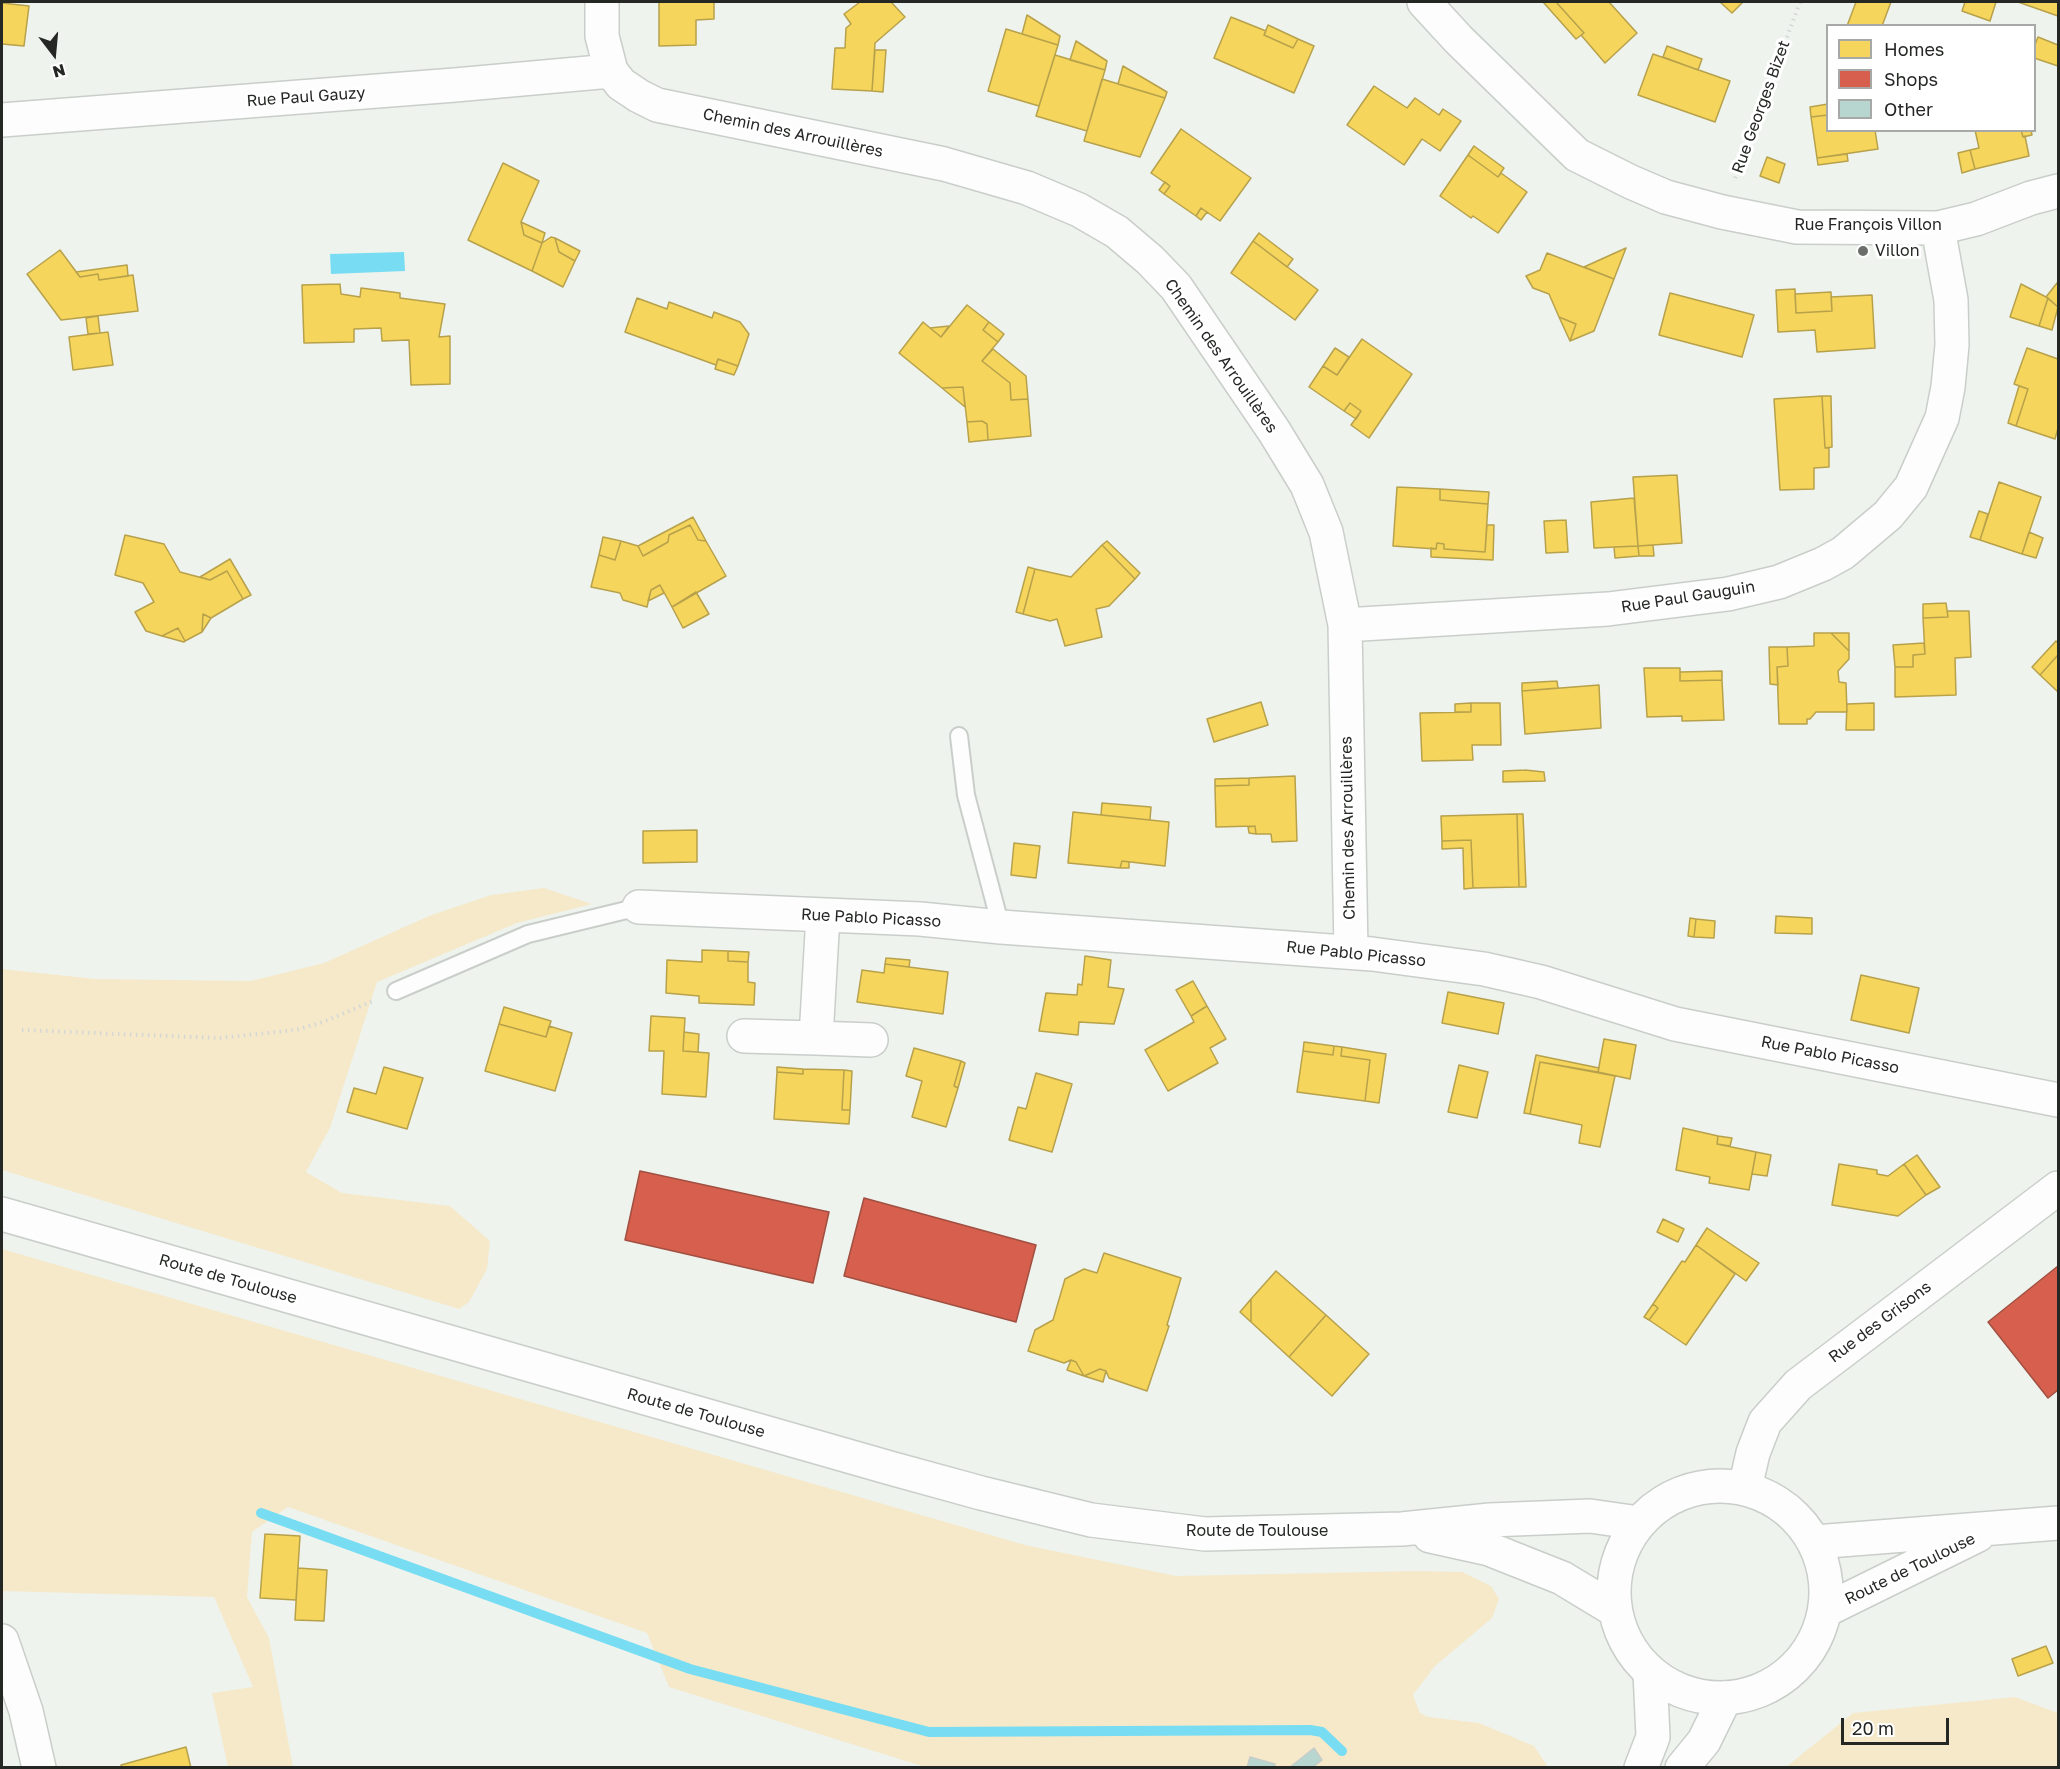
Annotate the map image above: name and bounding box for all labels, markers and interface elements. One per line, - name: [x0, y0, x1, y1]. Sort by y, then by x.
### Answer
- north arrow: [24, 24, 84, 84]
- legend: [1826, 24, 2036, 132]
- street label: Rue Georges Bizet: [1728, 38, 1794, 176]
- text: Homes: [1884, 38, 1944, 60]
- text: N: [50, 60, 68, 83]
- text: Shops: [1884, 68, 1938, 90]
- street label: Rue Paul Gauzy: [246, 83, 366, 111]
- text: Other: [1884, 98, 1933, 120]
- street label: Chemin des Arrouillères: [701, 105, 885, 161]
- street label: Rue François Villon: [1794, 215, 1942, 235]
- place label: Villon: [1875, 241, 1920, 261]
- marker: Villon: [1856, 244, 1870, 258]
- street label: Chemin des Arrouillères: [1160, 275, 1282, 437]
- street label: Rue Paul Gauguin: [1620, 577, 1756, 617]
- street label: Chemin des Arrouillères: [1337, 736, 1359, 920]
- street label: Rue Pablo Picasso: [800, 905, 942, 931]
- street label: Rue Pablo Picasso: [1285, 937, 1427, 971]
- street label: Rue Pablo Picasso: [1759, 1032, 1901, 1078]
- street label: Route de Toulouse: [157, 1250, 299, 1308]
- street label: Rue des Grisons: [1825, 1277, 1935, 1367]
- street label: Route de Toulouse: [625, 1384, 767, 1442]
- street label: Route de Toulouse: [1186, 1521, 1328, 1541]
- street label: Route de Toulouse: [1842, 1529, 1978, 1609]
- scale bar: [1844, 1706, 1952, 1744]
- text: 20 m: [1852, 1717, 1894, 1739]

